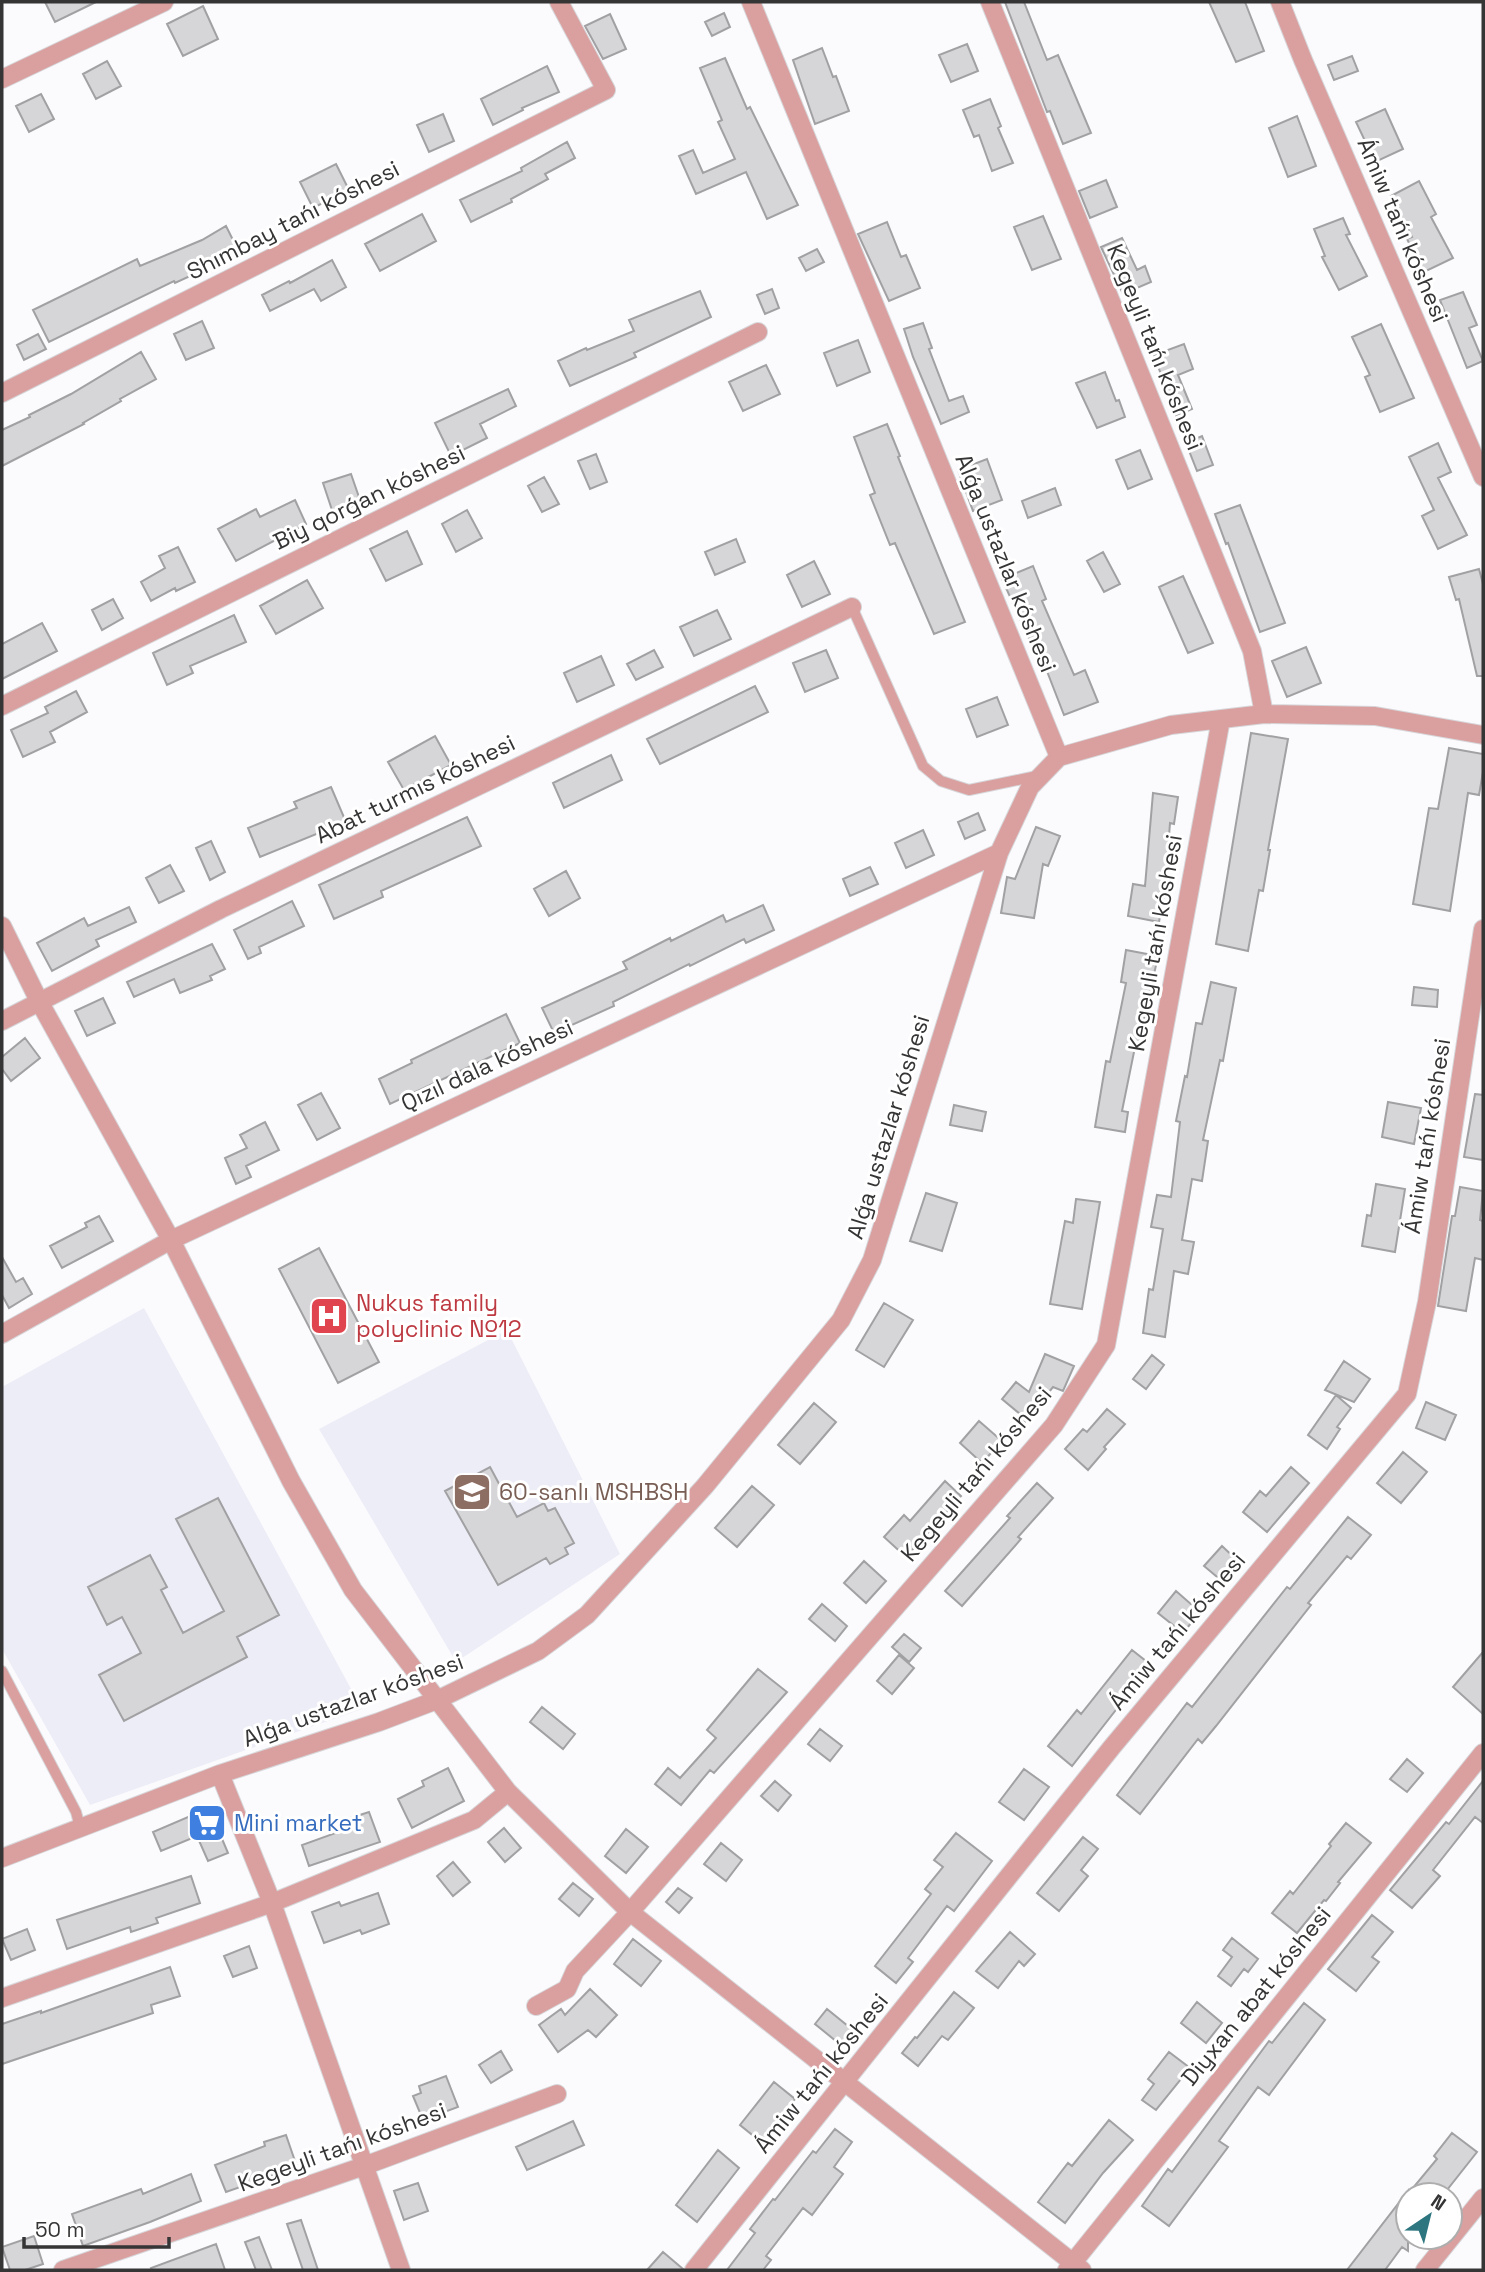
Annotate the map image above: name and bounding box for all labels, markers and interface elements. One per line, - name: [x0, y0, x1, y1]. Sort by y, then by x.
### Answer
- street label: Ámiw tańı kóshesi: [1351, 133, 1455, 327]
- street label: Shımbay tańı kóshesi: [182, 153, 404, 287]
- street label: Kegeyli tańı kóshesi: [1100, 239, 1210, 455]
- street label: Biy qorǵan kóshesi: [268, 438, 470, 556]
- street label: Alǵa ustazlar kóshesi: [949, 450, 1063, 676]
- street label: Abat turmıs kóshesi: [310, 728, 520, 850]
- street label: Kegeyli tańı kóshesi: [1121, 832, 1189, 1054]
- street label: Alǵa ustazlar kóshesi: [840, 1011, 936, 1243]
- street label: Qızıl dala kóshesi: [396, 1012, 578, 1118]
- street label: Ámiw tańı kóshesi: [1397, 1036, 1457, 1236]
- place label: Nukus family polyclinic №12: [356, 1288, 522, 1344]
- hospital icon: Nukus family polyclinic №12: [308, 1295, 350, 1337]
- street label: Kegeyli tańı kóshesi: [894, 1380, 1058, 1568]
- school or university icon: 60-sanlı MSHBSH: [451, 1471, 493, 1513]
- place label: 60-sanlı MSHBSH: [499, 1477, 688, 1507]
- street label: Ámiw tańı kóshesi: [1102, 1546, 1252, 1716]
- street label: Alǵa ustazlar kóshesi: [239, 1646, 467, 1754]
- supermarket icon: Mini market: [186, 1802, 228, 1844]
- place label: Mini market: [234, 1808, 362, 1838]
- street label: Diyxan abat kóshesi: [1174, 1900, 1338, 2092]
- street label: Ámiw tańı kóshesi: [747, 1987, 895, 2159]
- street label: Kegeyli tańı kóshesi: [234, 2095, 450, 2199]
- north arrow: [1394, 2181, 1464, 2251]
- text: N: [1426, 2189, 1451, 2216]
- scale bar: [24, 2206, 170, 2250]
- text: 50 m: [35, 2216, 85, 2243]

